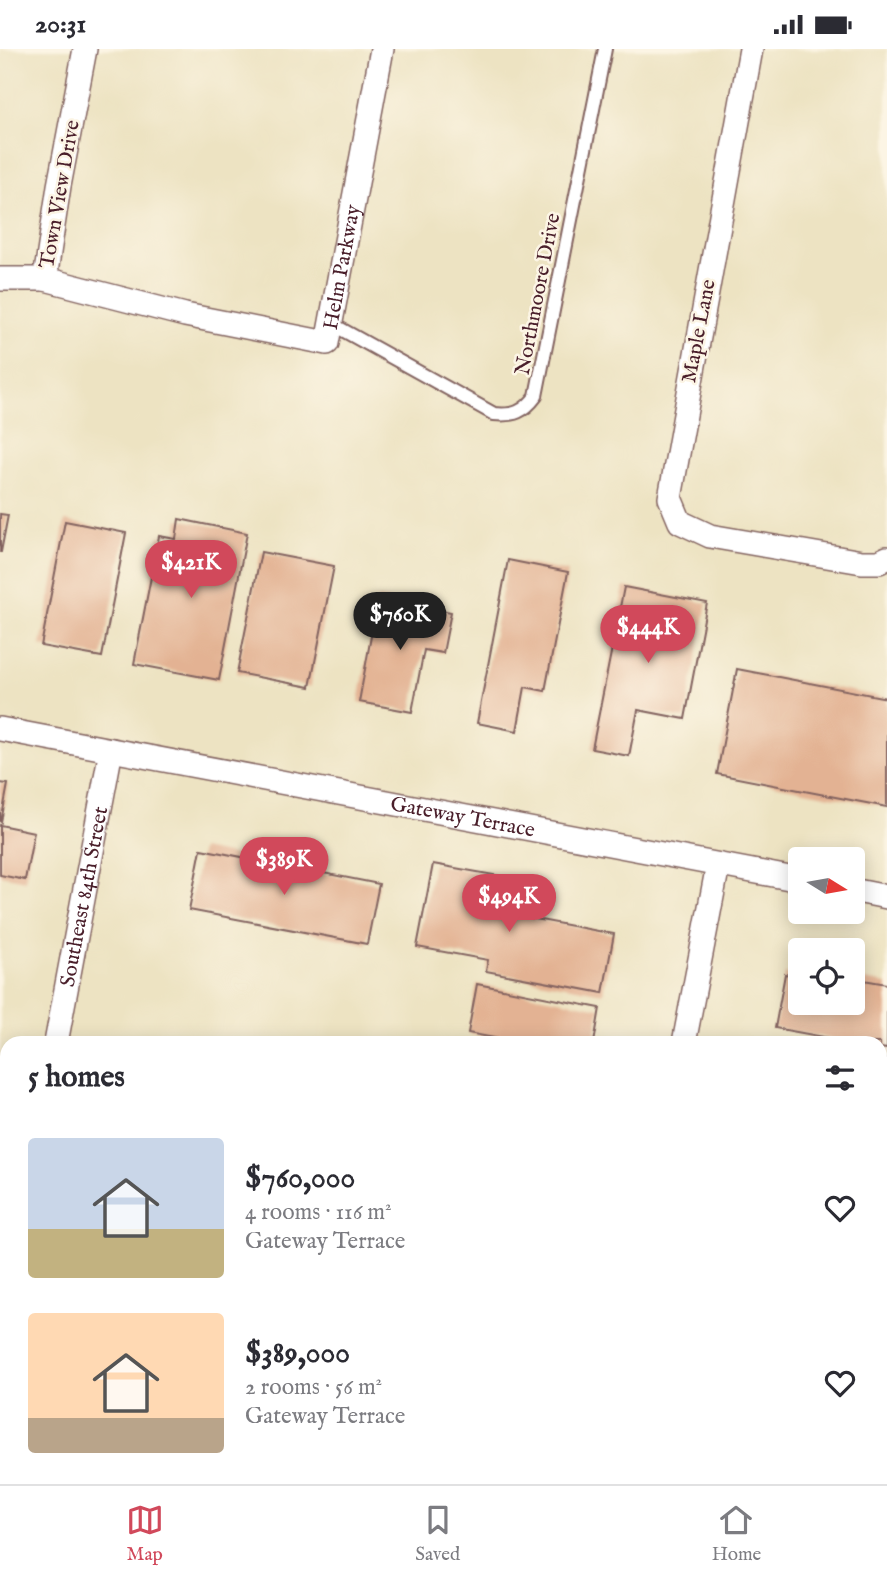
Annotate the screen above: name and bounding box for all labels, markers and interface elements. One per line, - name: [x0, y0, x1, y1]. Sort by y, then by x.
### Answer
- text: 20:31: [35, 8, 86, 41]
- street label: Town View Drive: [34, 118, 87, 271]
- street label: Helm Parkway: [318, 202, 368, 332]
- street label: Northmoore Drive: [510, 211, 567, 378]
- street label: Maple Lane: [676, 277, 723, 385]
- pin: $421K: [142, 540, 240, 600]
- text: $421K: [161, 548, 221, 577]
- pin: $760K: [351, 593, 449, 652]
- text: $760K: [369, 600, 431, 629]
- pin: $444K: [599, 605, 697, 665]
- text: $444K: [616, 613, 680, 642]
- street label: Gateway Terrace: [388, 791, 537, 845]
- street label: Southeast 84th Street: [55, 804, 115, 989]
- pin: $389K: [235, 837, 333, 897]
- text: $389K: [255, 845, 313, 874]
- north arrow: [788, 847, 864, 924]
- map controls: [788, 847, 865, 1015]
- pin: $494K: [460, 875, 558, 934]
- text: $494K: [478, 882, 540, 911]
- button: locate: [788, 938, 865, 1015]
- text: 5 homes: [28, 1059, 125, 1097]
- icon: filters: [821, 1059, 859, 1097]
- text: $760,000: [245, 1160, 355, 1198]
- icon: home: [84, 1166, 168, 1250]
- icon: heart: [821, 1189, 859, 1227]
- text: 4 rooms · 116 m²: [245, 1198, 392, 1227]
- text: Gateway Terrace: [245, 1227, 405, 1256]
- text: $389,000: [245, 1335, 350, 1373]
- icon: home: [84, 1341, 168, 1425]
- icon: heart: [821, 1364, 859, 1402]
- text: 2 rooms · 56 m²: [245, 1373, 382, 1402]
- text: Gateway Terrace: [245, 1402, 405, 1431]
- tab: Map: [126, 1501, 164, 1567]
- tab: Saved: [415, 1501, 460, 1567]
- tab: Home: [712, 1501, 761, 1567]

